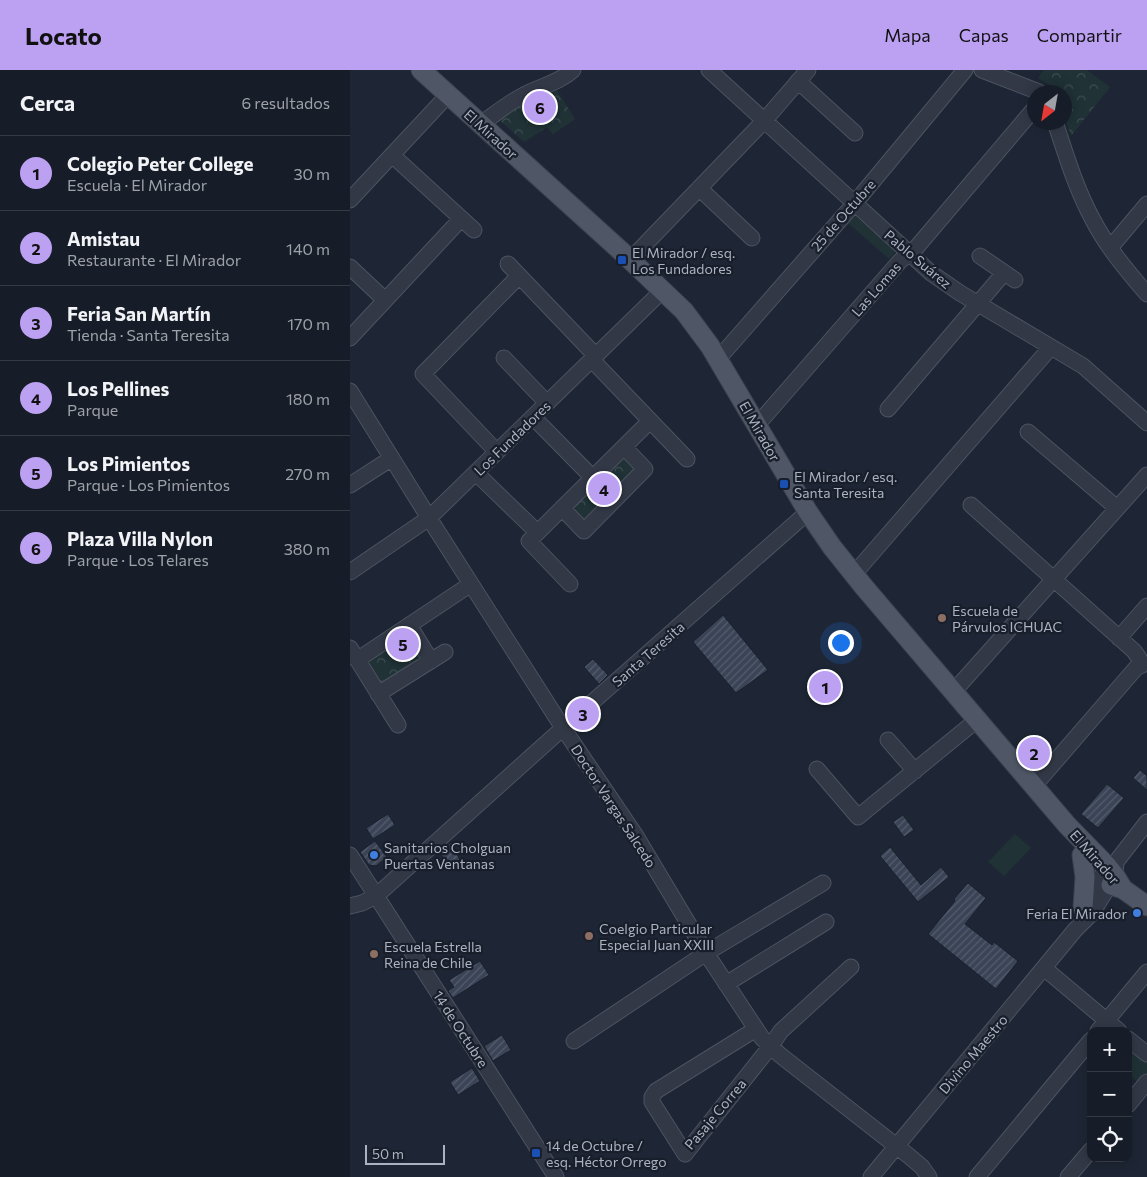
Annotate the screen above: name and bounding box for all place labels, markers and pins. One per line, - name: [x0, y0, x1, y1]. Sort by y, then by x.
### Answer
- pin: 6: [524, 88, 556, 126]
- place label: El Mirador / esq. Los Fundadores: [632, 244, 735, 277]
- marker: El Mirador / esq. Los Fundadores: [616, 254, 628, 266]
- place label: El Mirador / esq. Santa Teresita: [794, 468, 897, 501]
- pin: 4: [588, 470, 620, 508]
- marker: El Mirador / esq. Santa Teresita: [778, 478, 790, 490]
- place label: Escuela de Párvulos ICHUAC: [952, 602, 1062, 635]
- marker: Escuela de Párvulos ICHUAC: [936, 612, 948, 624]
- pin: 5: [387, 625, 419, 663]
- pin: 1: [809, 668, 841, 706]
- pin: 3: [567, 695, 599, 733]
- pin: 2: [1018, 734, 1050, 772]
- place label: Sanitarios Cholguan Puertas Ventanas: [384, 839, 511, 872]
- marker: Sanitarios Cholguan Puertas Ventanas: [368, 849, 380, 861]
- place label: Feria El Mirador: [1026, 905, 1127, 922]
- marker: Feria El Mirador: [1131, 907, 1143, 919]
- place label: Coelgio Particular Especial Juan XXIII: [599, 920, 714, 953]
- marker: Coelgio Particular Especial Juan XXIII: [583, 930, 595, 942]
- place label: Escuela Estrella Reina de Chile: [384, 938, 482, 971]
- marker: Escuela Estrella Reina de Chile: [368, 948, 380, 960]
- place label: 14 de Octubre / esq. Héctor Orrego: [546, 1137, 667, 1170]
- marker: 14 de Octubre / esq. Héctor Orrego: [530, 1147, 542, 1159]

